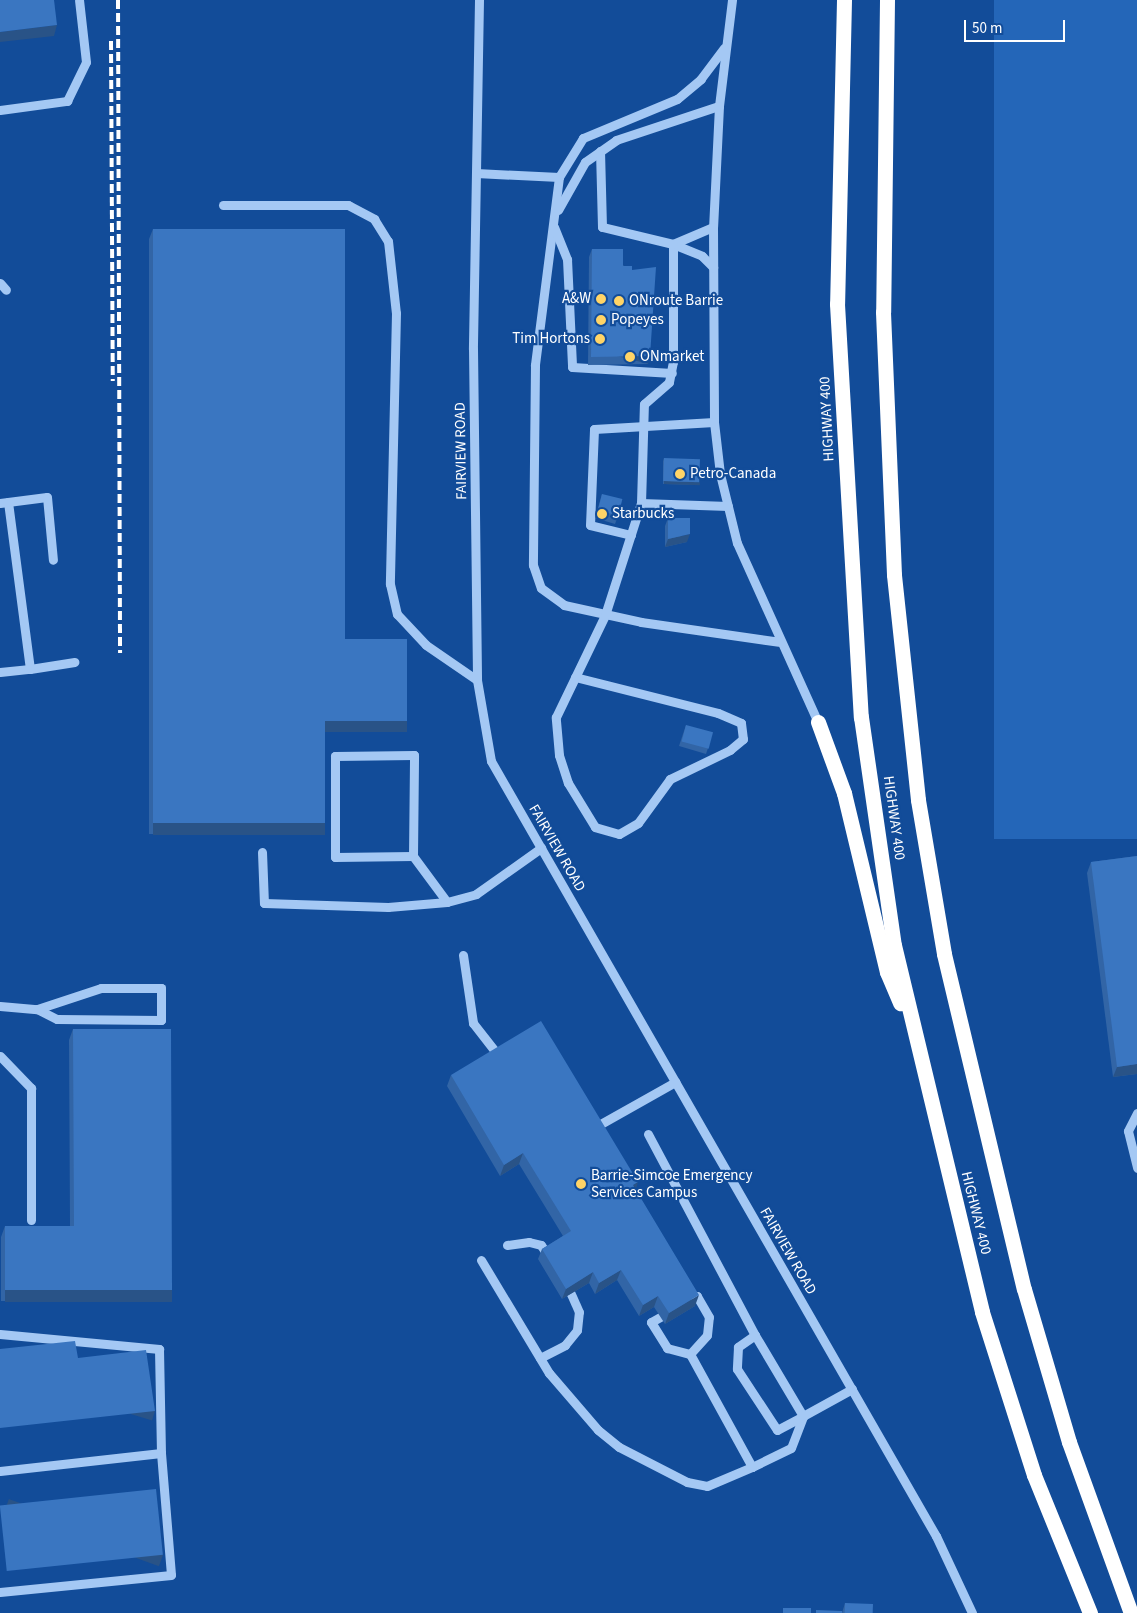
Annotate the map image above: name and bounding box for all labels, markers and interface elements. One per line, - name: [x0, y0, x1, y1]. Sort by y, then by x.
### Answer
- scale bar: [967, 10, 1068, 42]
- text: 50 m: [972, 18, 1002, 39]
- place label: A&W: [562, 290, 591, 308]
- place label: ONroute Barrie: [629, 292, 723, 310]
- marker: A&W: [595, 293, 607, 305]
- marker: ONroute Barrie: [613, 295, 625, 307]
- place label: Popeyes: [611, 311, 664, 329]
- marker: Popeyes: [595, 314, 607, 326]
- place label: Tim Hortons: [512, 330, 590, 348]
- marker: Tim Hortons: [594, 333, 606, 345]
- place label: ONmarket: [640, 348, 704, 366]
- marker: ONmarket: [624, 351, 636, 363]
- street label: HIGHWAY 400: [816, 376, 838, 462]
- street label: FAIRVIEW ROAD: [451, 402, 471, 500]
- place label: Petro-Canada: [690, 465, 776, 483]
- marker: Petro-Canada: [674, 468, 686, 480]
- place label: Starbucks: [612, 505, 674, 523]
- marker: Starbucks: [596, 508, 608, 520]
- street label: HIGHWAY 400: [879, 775, 909, 861]
- street label: FAIRVIEW ROAD: [525, 801, 589, 895]
- place label: Barrie-Simcoe Emergency Services Campus: [591, 1166, 752, 1201]
- street label: HIGHWAY 400: [957, 1170, 995, 1256]
- marker: Barrie-Simcoe Emergency Services Campus: [575, 1178, 587, 1190]
- street label: FAIRVIEW ROAD: [756, 1204, 820, 1298]

